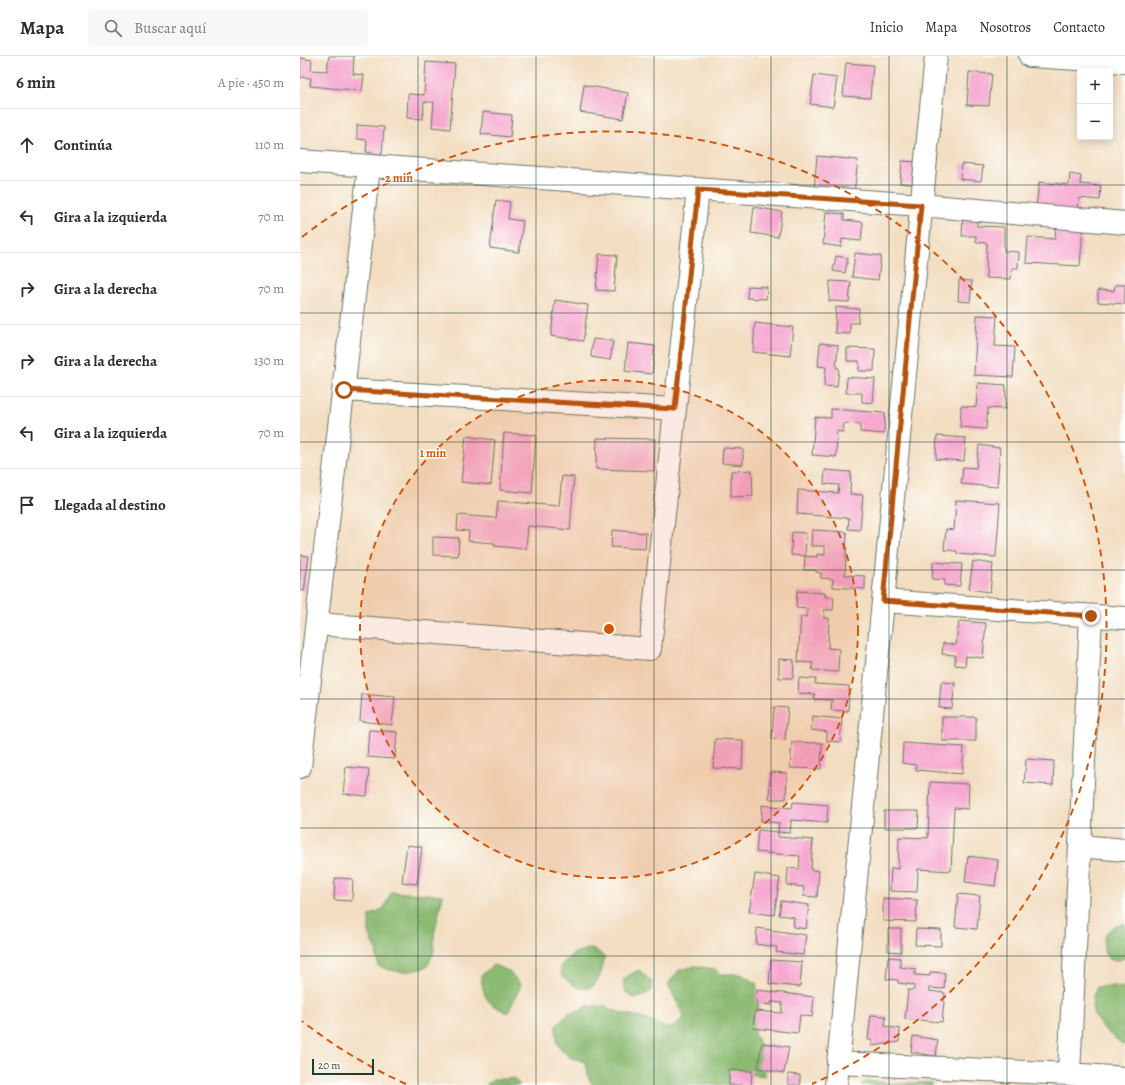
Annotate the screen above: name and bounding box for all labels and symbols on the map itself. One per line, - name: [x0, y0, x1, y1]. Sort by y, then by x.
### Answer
- text: 2 min: [385, 170, 413, 186]
- route start: [335, 381, 353, 399]
- text: 1 min: [420, 445, 447, 461]
- route end: [1082, 607, 1100, 625]
- centre of rings: [602, 622, 616, 636]
- scale bar: [312, 1057, 374, 1076]

